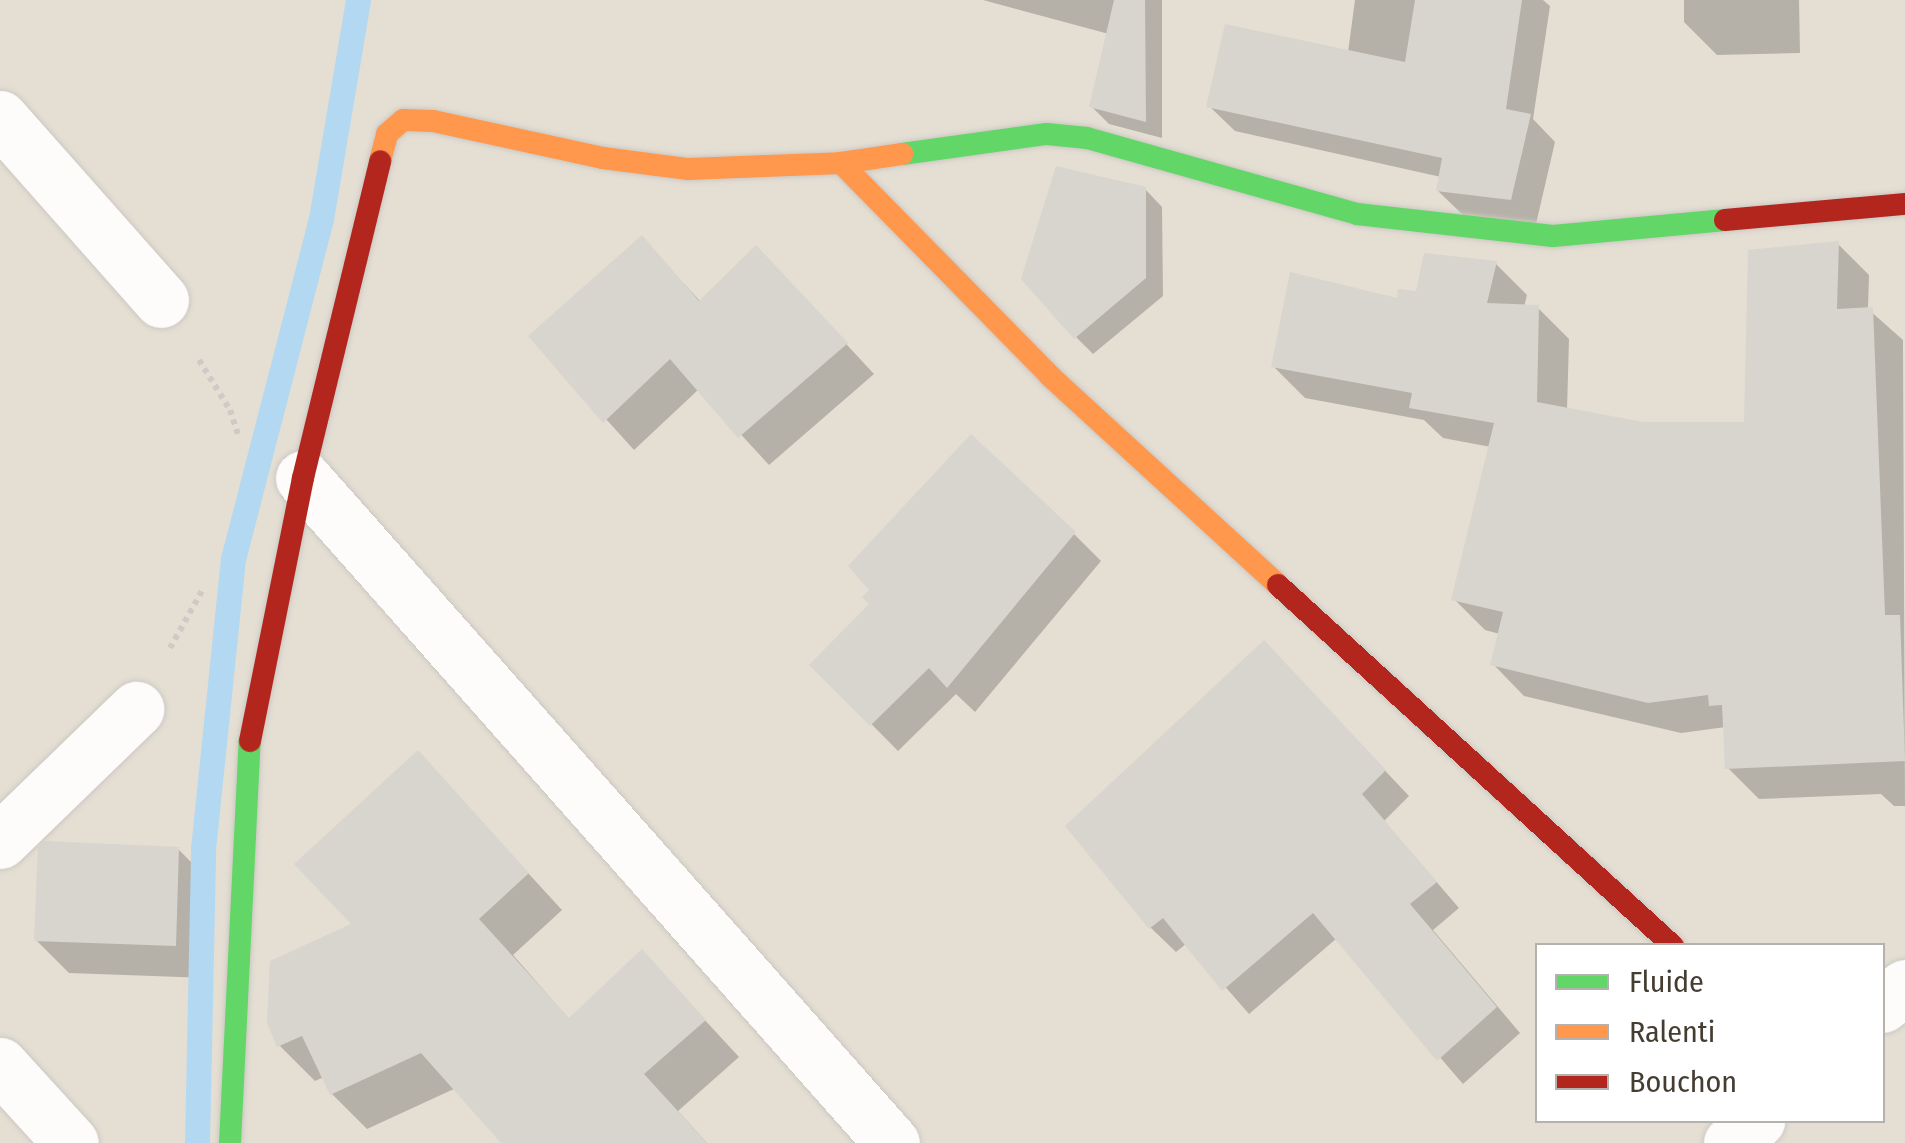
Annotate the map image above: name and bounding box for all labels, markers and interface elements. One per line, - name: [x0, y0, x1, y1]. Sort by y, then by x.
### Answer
- legend: [1535, 943, 1885, 1123]
- text: Fluide: [1629, 964, 1704, 1000]
- text: Ralenti: [1629, 1014, 1715, 1050]
- text: Bouchon: [1629, 1064, 1737, 1100]

